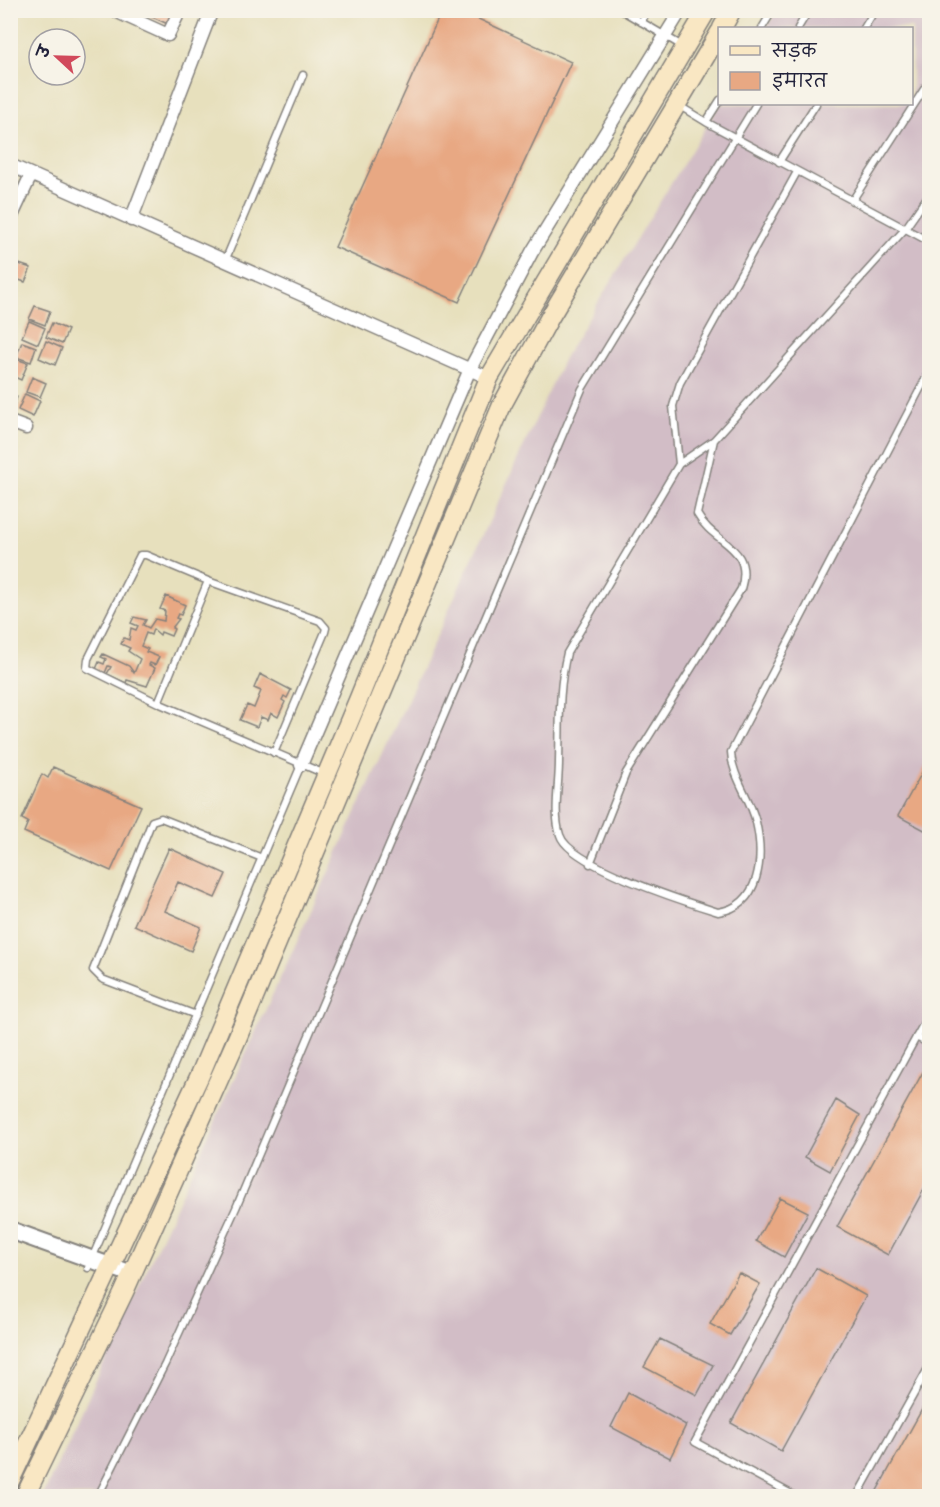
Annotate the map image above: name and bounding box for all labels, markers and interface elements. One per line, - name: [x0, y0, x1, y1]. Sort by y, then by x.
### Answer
- north arrow: [27, 27, 87, 87]
- legend: [718, 27, 913, 105]
- text: सड़क: [771, 41, 817, 62]
- text: उ: [33, 42, 55, 62]
- text: इमारत: [772, 71, 828, 92]

